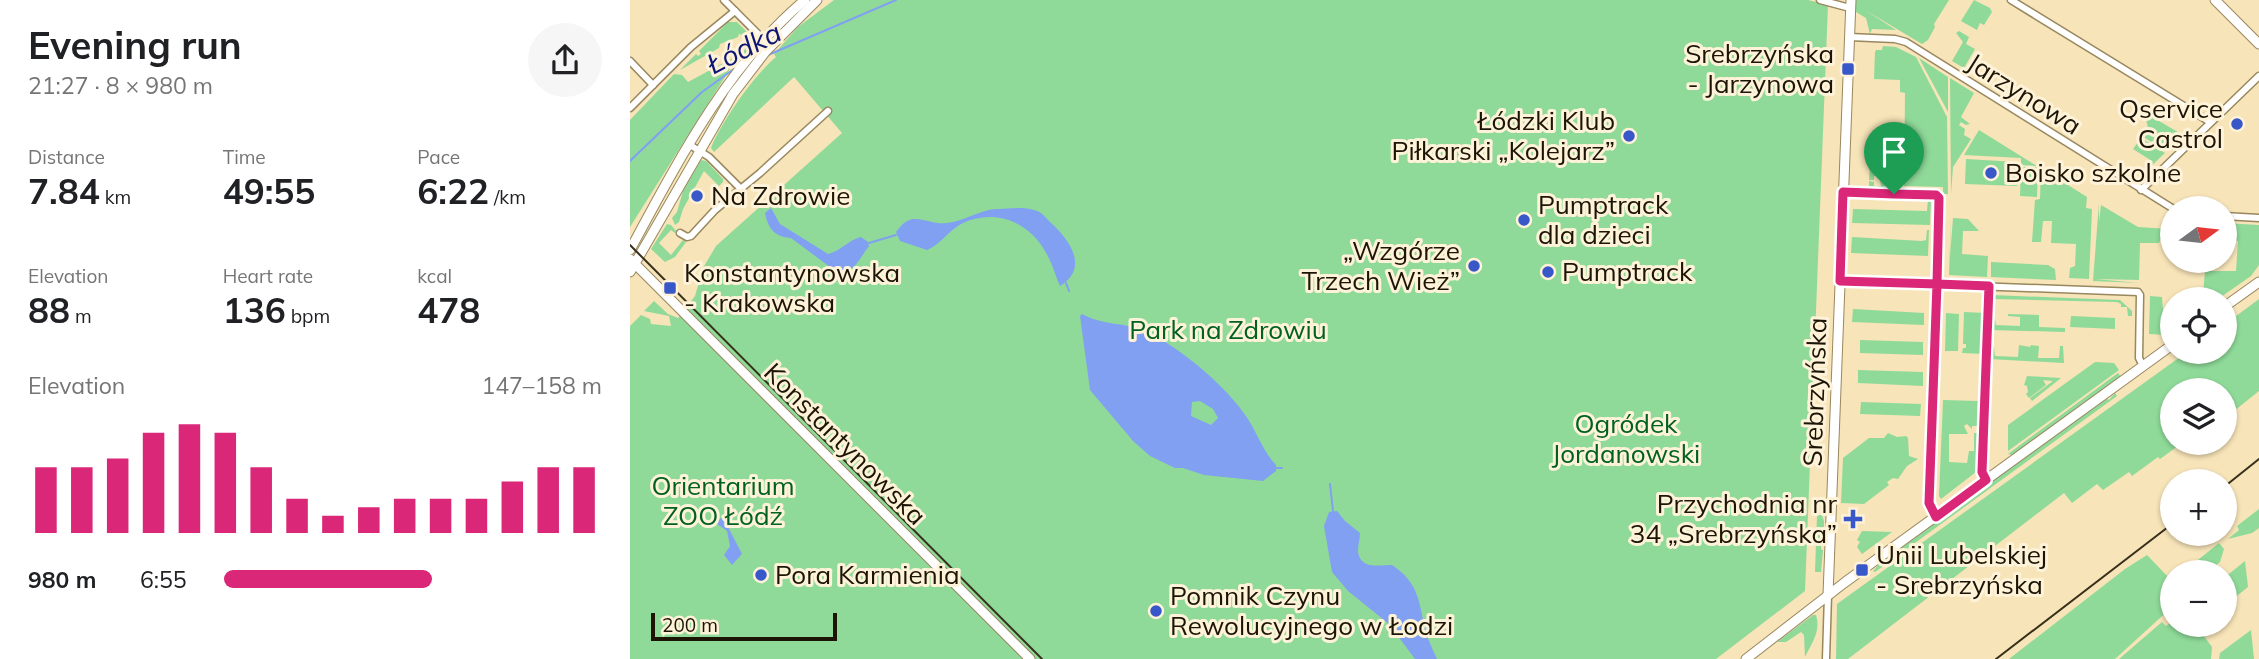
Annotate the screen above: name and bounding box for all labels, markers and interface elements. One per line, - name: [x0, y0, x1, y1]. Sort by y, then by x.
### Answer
- water label: Łódka: [700, 14, 787, 82]
- text: Evening run: [28, 21, 242, 69]
- button: share: [528, 23, 602, 97]
- place label: Srebrzyńska - Jarzynowa: [1685, 37, 1834, 100]
- street label: Jarzynowa: [1961, 46, 2088, 142]
- marker: Srebrzyńska - Jarzynowa: [1840, 61, 1856, 77]
- text: 21:27 · 8 × 980 m: [28, 71, 213, 100]
- place label: Qservice Castrol: [2119, 92, 2223, 155]
- place label: Łódzki Klub Piłkarski „Kolejarz”: [1392, 104, 1615, 167]
- marker: Qservice Castrol: [2229, 116, 2245, 132]
- pin: [1864, 122, 1924, 194]
- marker: Łódzki Klub Piłkarski „Kolejarz”: [1621, 128, 1637, 144]
- icon: arrive: [1875, 133, 1913, 171]
- text: Distance: [28, 145, 105, 169]
- text: Time: [223, 145, 266, 169]
- text: Pace: [417, 145, 460, 169]
- place label: Boisko szkolne: [2005, 156, 2181, 189]
- marker: Boisko szkolne: [1983, 165, 1999, 181]
- text: 7.84: [28, 169, 100, 213]
- text: 49:55: [223, 169, 315, 213]
- text: 6:22: [417, 169, 489, 213]
- place label: Na Zdrowie: [711, 179, 850, 212]
- text: km: [100, 185, 131, 209]
- text: /km: [489, 185, 526, 209]
- marker: Na Zdrowie: [689, 188, 705, 204]
- place label: Pumptrack dla dzieci: [1538, 188, 1669, 251]
- north arrow: [2160, 196, 2236, 273]
- map controls: [2160, 196, 2237, 637]
- marker: Pumptrack dla dzieci: [1516, 212, 1532, 228]
- place label: „Wzgórze Trzech Wież”: [1302, 234, 1460, 297]
- place label: Pumptrack: [1562, 255, 1693, 288]
- place label: Konstantynowska - Krakowska: [684, 256, 900, 319]
- marker: „Wzgórze Trzech Wież”: [1466, 258, 1482, 274]
- text: Elevation: [28, 264, 108, 288]
- text: Heart rate: [223, 264, 313, 288]
- text: kcal: [417, 264, 452, 288]
- marker: Pumptrack: [1540, 264, 1556, 280]
- marker: Konstantynowska - Krakowska: [662, 280, 678, 296]
- button: locate: [2160, 287, 2237, 364]
- text: 88: [28, 288, 70, 332]
- text: 136: [223, 288, 286, 332]
- text: 478: [417, 288, 480, 332]
- text: m: [70, 304, 92, 328]
- text: bpm: [286, 304, 330, 328]
- park label: Park na Zdrowiu: [1129, 313, 1327, 346]
- street label: Srebrzyńska: [1795, 317, 1834, 467]
- street label: Konstantynowska: [757, 356, 933, 532]
- text: Elevation: [28, 371, 125, 400]
- text: 147–158 m: [481, 371, 602, 400]
- button: layers: [2160, 378, 2237, 455]
- park label: Ogródek Jordanowski: [1552, 407, 1700, 470]
- park label: Orientarium ZOO Łódź: [651, 469, 795, 532]
- button: +: [2160, 469, 2237, 546]
- place label: Przychodnia nr 34 „Srebrzyńska”: [1630, 487, 1838, 550]
- marker: Przychodnia nr 34 „Srebrzyńska”: [1843, 509, 1863, 529]
- place label: Unii Lubelskiej - Srebrzyńska: [1876, 538, 2047, 601]
- place label: Pora Karmienia: [775, 558, 960, 591]
- button: −: [2160, 560, 2237, 637]
- marker: Unii Lubelskiej - Srebrzyńska: [1854, 562, 1870, 578]
- text: 980 m: [28, 565, 96, 594]
- text: 6:55: [140, 565, 187, 594]
- marker: Pora Karmienia: [753, 567, 769, 583]
- place label: Pomnik Czynu Rewolucyjnego w Łodzi: [1170, 579, 1453, 642]
- marker: Pomnik Czynu Rewolucyjnego w Łodzi: [1148, 603, 1164, 619]
- scale bar: [651, 610, 836, 642]
- text: 200 m: [662, 613, 718, 637]

